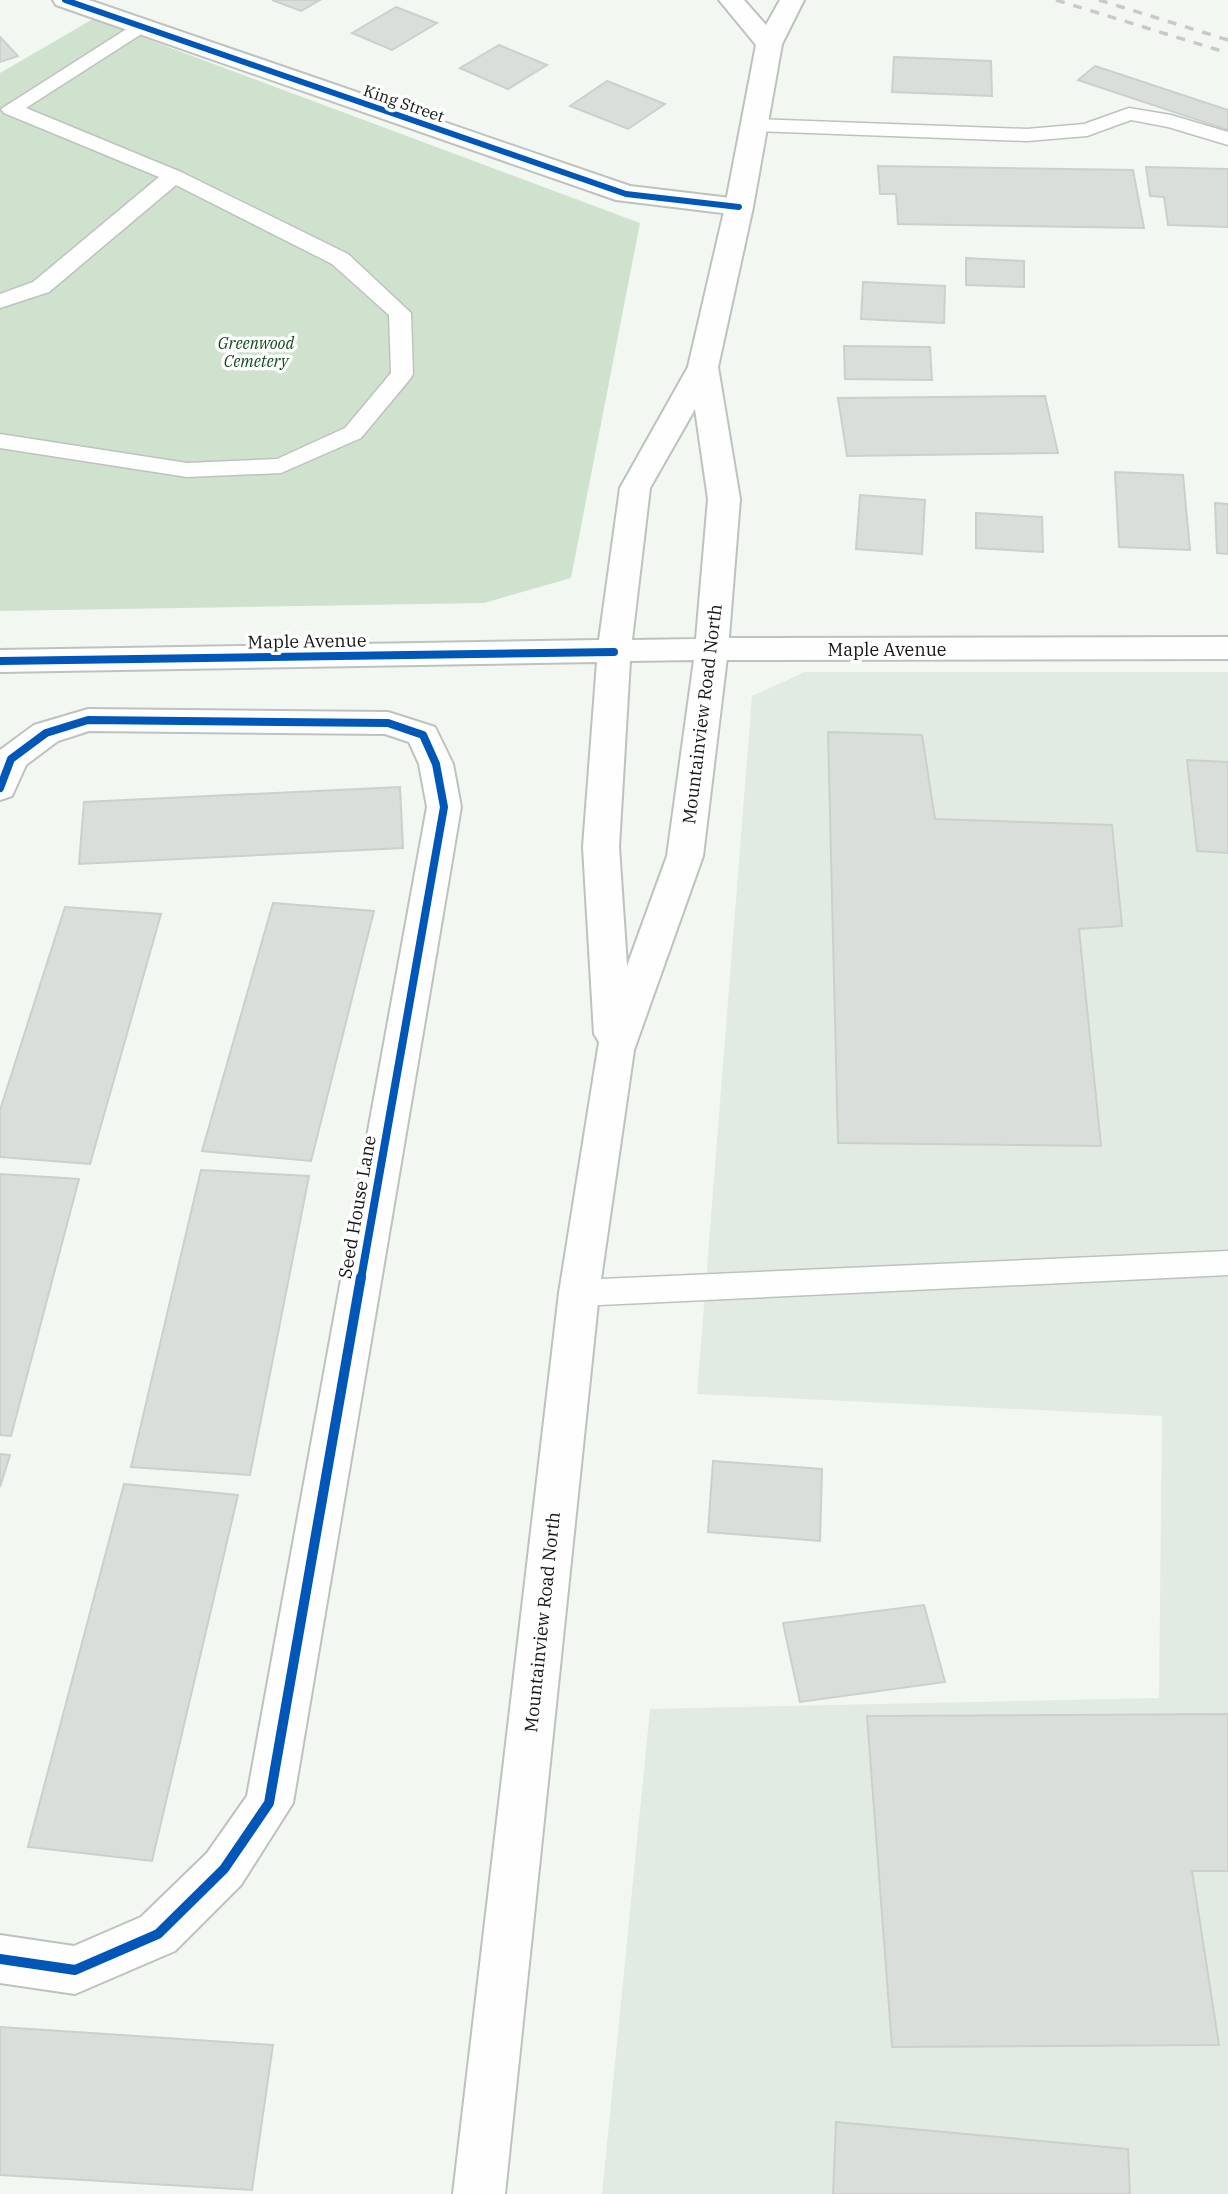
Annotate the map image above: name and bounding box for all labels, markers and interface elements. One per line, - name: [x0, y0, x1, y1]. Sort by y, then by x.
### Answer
- street label: King Street: [361, 80, 447, 126]
- park label: Greenwood Cemetery: [218, 333, 295, 371]
- street label: Mountainview Road North: [677, 603, 727, 825]
- street label: Maple Avenue: [247, 628, 367, 654]
- street label: Maple Avenue: [827, 638, 947, 661]
- street label: Seed House Lane: [333, 1134, 381, 1280]
- street label: Mountainview Road North: [519, 1511, 565, 1733]

